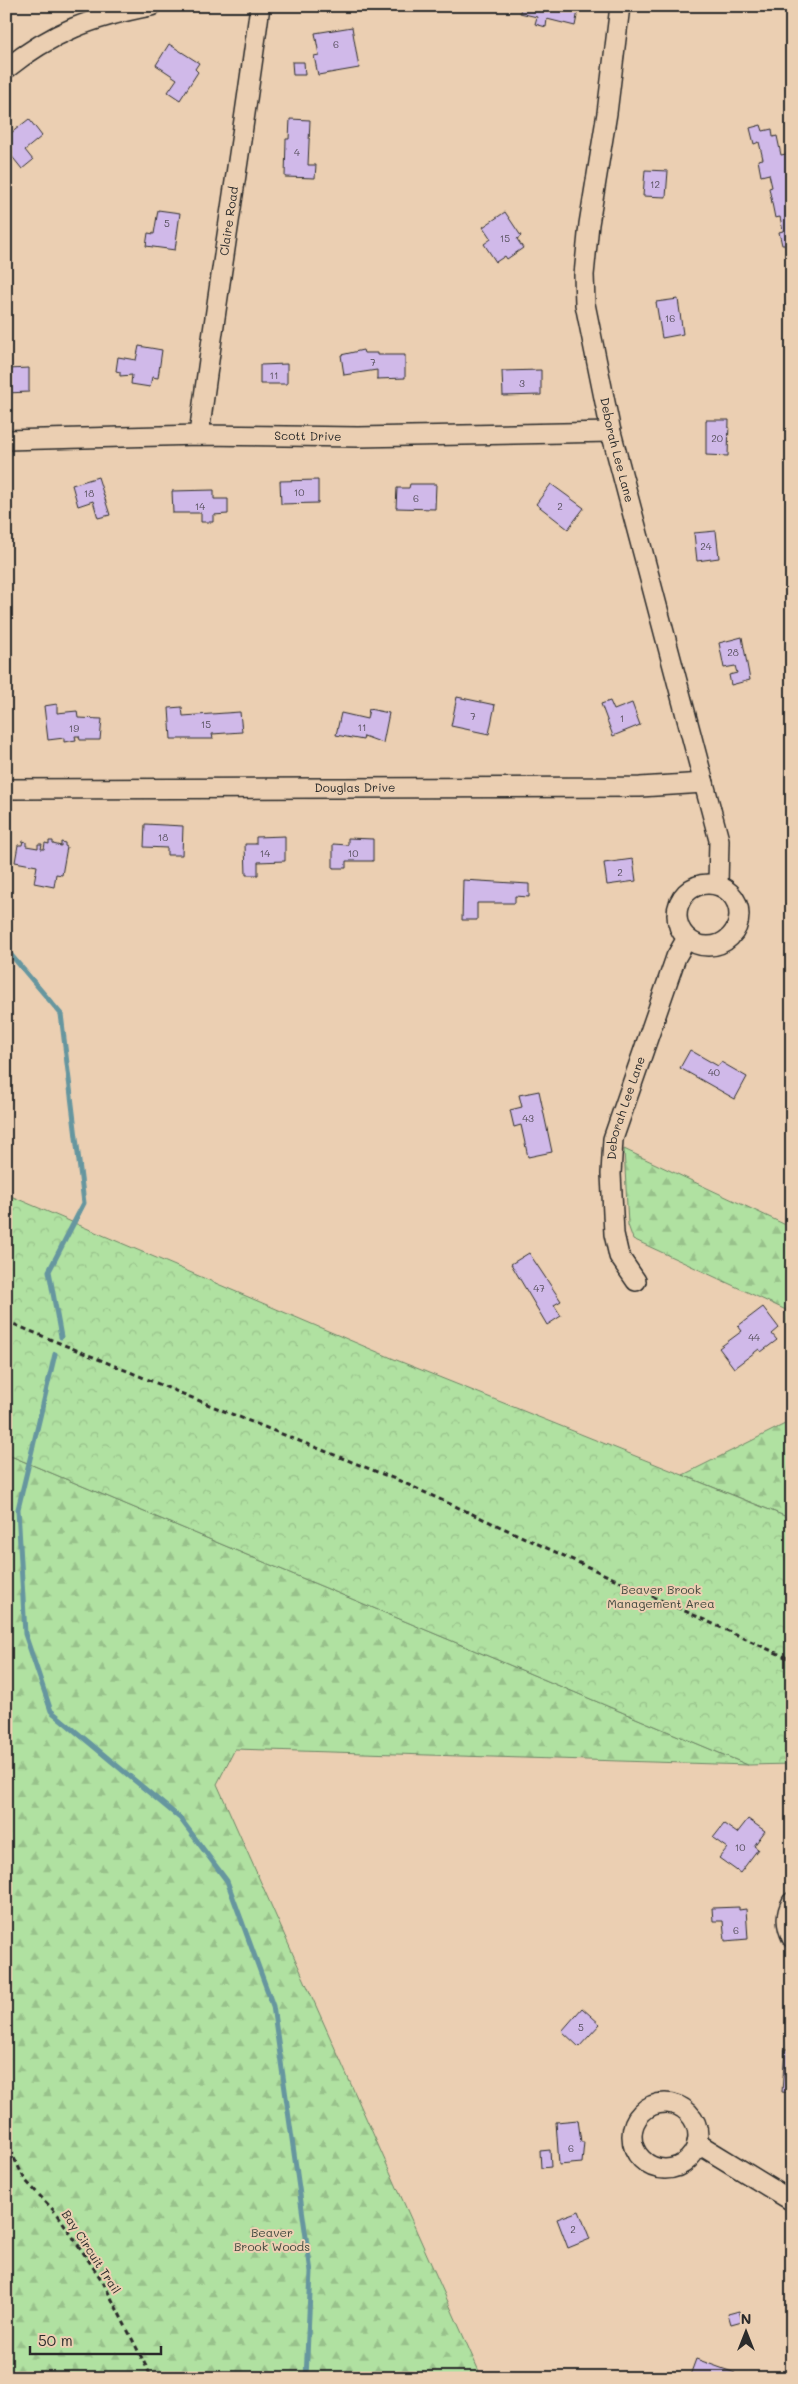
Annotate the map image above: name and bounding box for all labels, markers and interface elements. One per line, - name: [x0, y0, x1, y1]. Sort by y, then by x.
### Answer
- house number: 6: [333, 37, 339, 51]
- house number: 4: [294, 145, 300, 159]
- house number: 12: [650, 177, 660, 191]
- street label: Claire Road: [215, 185, 241, 257]
- house number: 5: [164, 216, 170, 230]
- house number: 15: [500, 231, 510, 245]
- house number: 16: [665, 311, 675, 325]
- house number: 7: [370, 355, 376, 369]
- house number: 11: [270, 368, 278, 382]
- house number: 3: [519, 376, 525, 390]
- street label: Deborah Lee Lane: [597, 396, 638, 504]
- street label: Scott Drive: [274, 427, 342, 444]
- house number: 20: [711, 431, 723, 445]
- house number: 10: [294, 485, 304, 499]
- house number: 18: [84, 486, 94, 500]
- house number: 6: [413, 491, 419, 505]
- house number: 14: [195, 499, 205, 513]
- house number: 2: [557, 499, 563, 513]
- house number: 24: [700, 539, 712, 553]
- house number: 28: [727, 645, 739, 659]
- house number: 7: [470, 709, 476, 723]
- house number: 1: [620, 711, 624, 725]
- house number: 15: [201, 717, 211, 731]
- house number: 11: [358, 720, 366, 734]
- house number: 19: [69, 721, 79, 735]
- street label: Douglas Drive: [315, 779, 395, 795]
- house number: 18: [158, 830, 168, 844]
- house number: 14: [260, 846, 270, 860]
- house number: 10: [348, 846, 358, 860]
- house number: 2: [617, 865, 623, 879]
- street label: Deborah Lee Lane: [603, 1054, 648, 1160]
- house number: 40: [708, 1065, 720, 1079]
- house number: 43: [522, 1111, 534, 1125]
- house number: 47: [533, 1281, 545, 1295]
- house number: 44: [748, 1330, 760, 1344]
- park label: Beaver Brook Management Area: [607, 1581, 715, 1611]
- house number: 10: [735, 1840, 745, 1854]
- house number: 6: [733, 1923, 739, 1937]
- house number: 5: [578, 2020, 584, 2034]
- house number: 6: [568, 2141, 574, 2155]
- street label: Bay Circuit Trail: [59, 2207, 125, 2296]
- house number: 2: [570, 2222, 576, 2236]
- park label: Beaver Brook Woods: [234, 2224, 310, 2254]
- north arrow: [720, 2306, 770, 2356]
- text: N: [741, 2309, 751, 2328]
- scale bar: [30, 2324, 161, 2356]
- text: 50 m: [38, 2330, 73, 2350]

